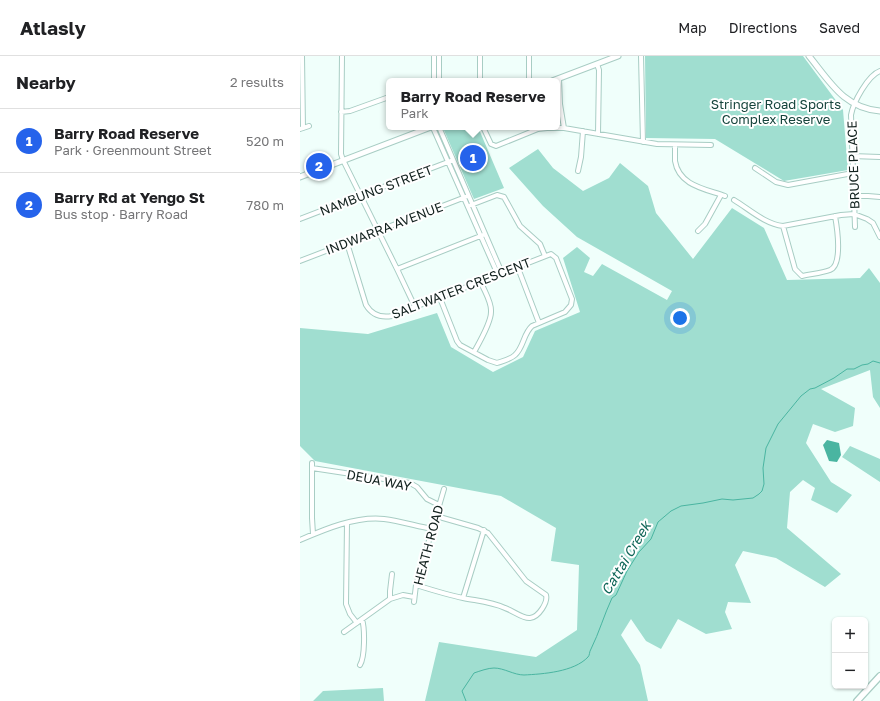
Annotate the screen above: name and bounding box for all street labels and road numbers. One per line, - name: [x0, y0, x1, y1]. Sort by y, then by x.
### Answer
- street label: BRUCE PLACE: [843, 120, 863, 209]
- street label: NAMBUNG STREET: [317, 161, 435, 219]
- street label: INDWARRA AVENUE: [323, 198, 445, 258]
- street label: SALTWATER CRESCENT: [389, 254, 533, 322]
- street label: DEUA WAY: [345, 466, 413, 494]
- street label: HEATH ROAD: [410, 503, 446, 587]

